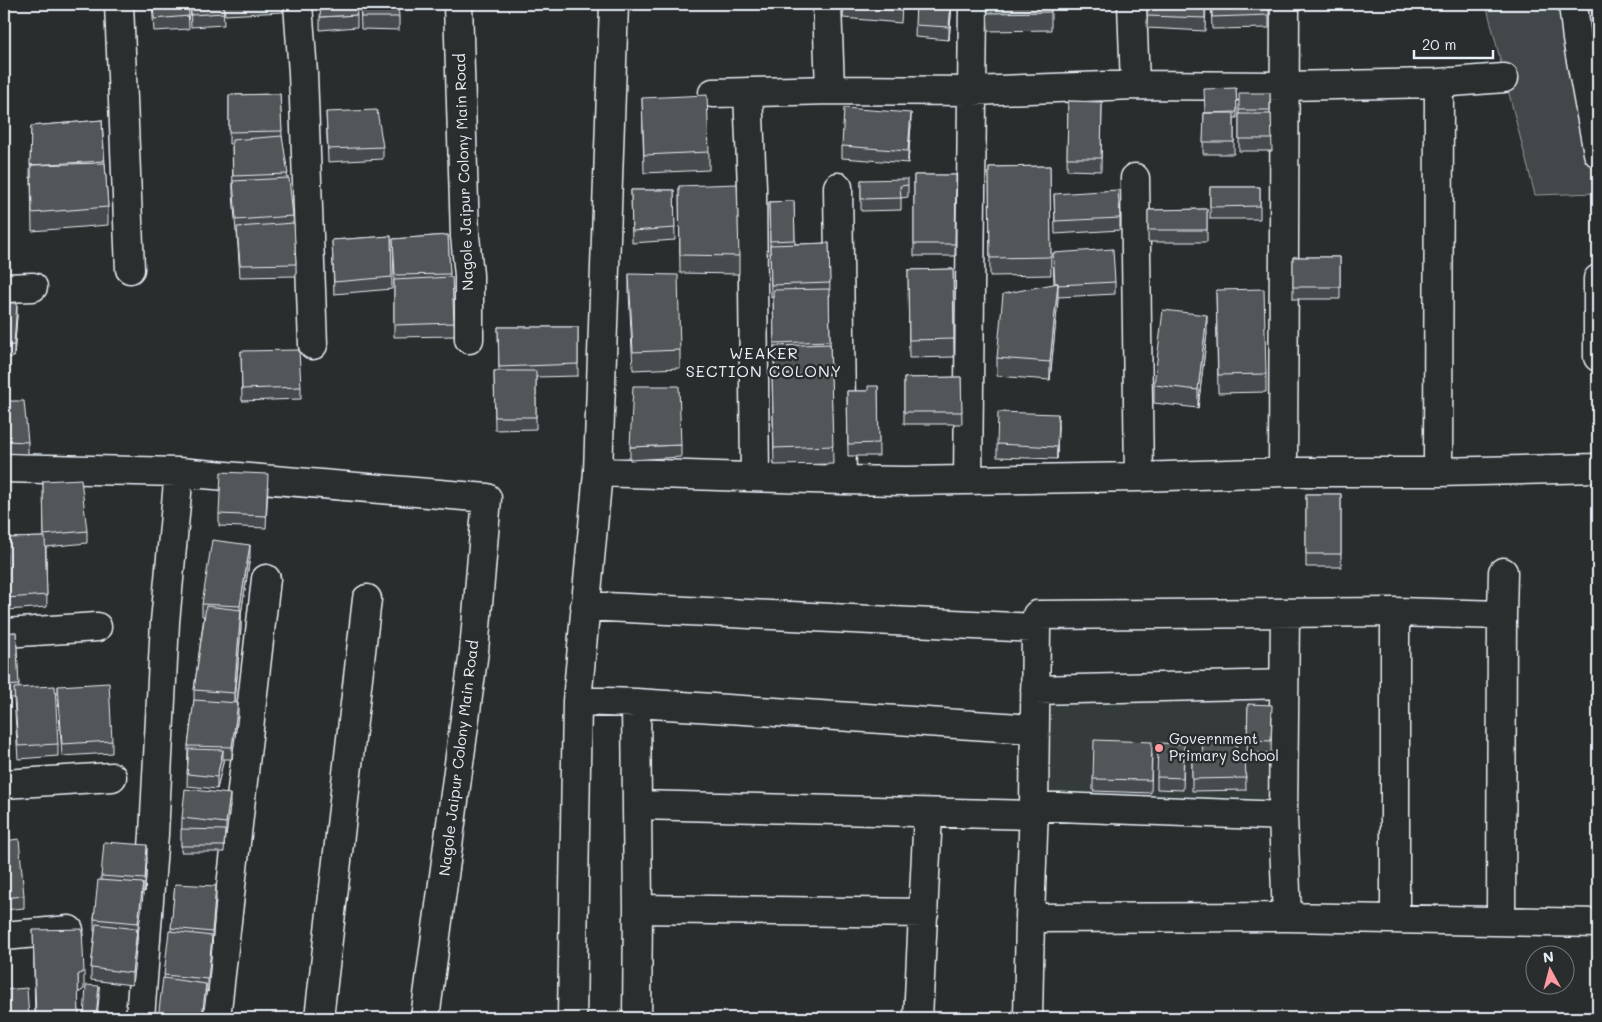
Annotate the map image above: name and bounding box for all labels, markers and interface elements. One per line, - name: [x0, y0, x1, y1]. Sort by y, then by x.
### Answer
- scale bar: [1414, 28, 1493, 60]
- text: 20 m: [1422, 34, 1456, 54]
- street label: Nagole Jaipur Colony Main Road: [449, 53, 477, 291]
- district label: WEAKER SECTION COLONY: [686, 342, 842, 381]
- street label: Nagole Jaipur Colony Main Road: [434, 639, 482, 877]
- place label: Government Primary School: [1169, 728, 1279, 765]
- marker: Government Primary School: [1153, 742, 1165, 754]
- north arrow: [1524, 944, 1574, 994]
- text: N: [1542, 947, 1555, 967]

